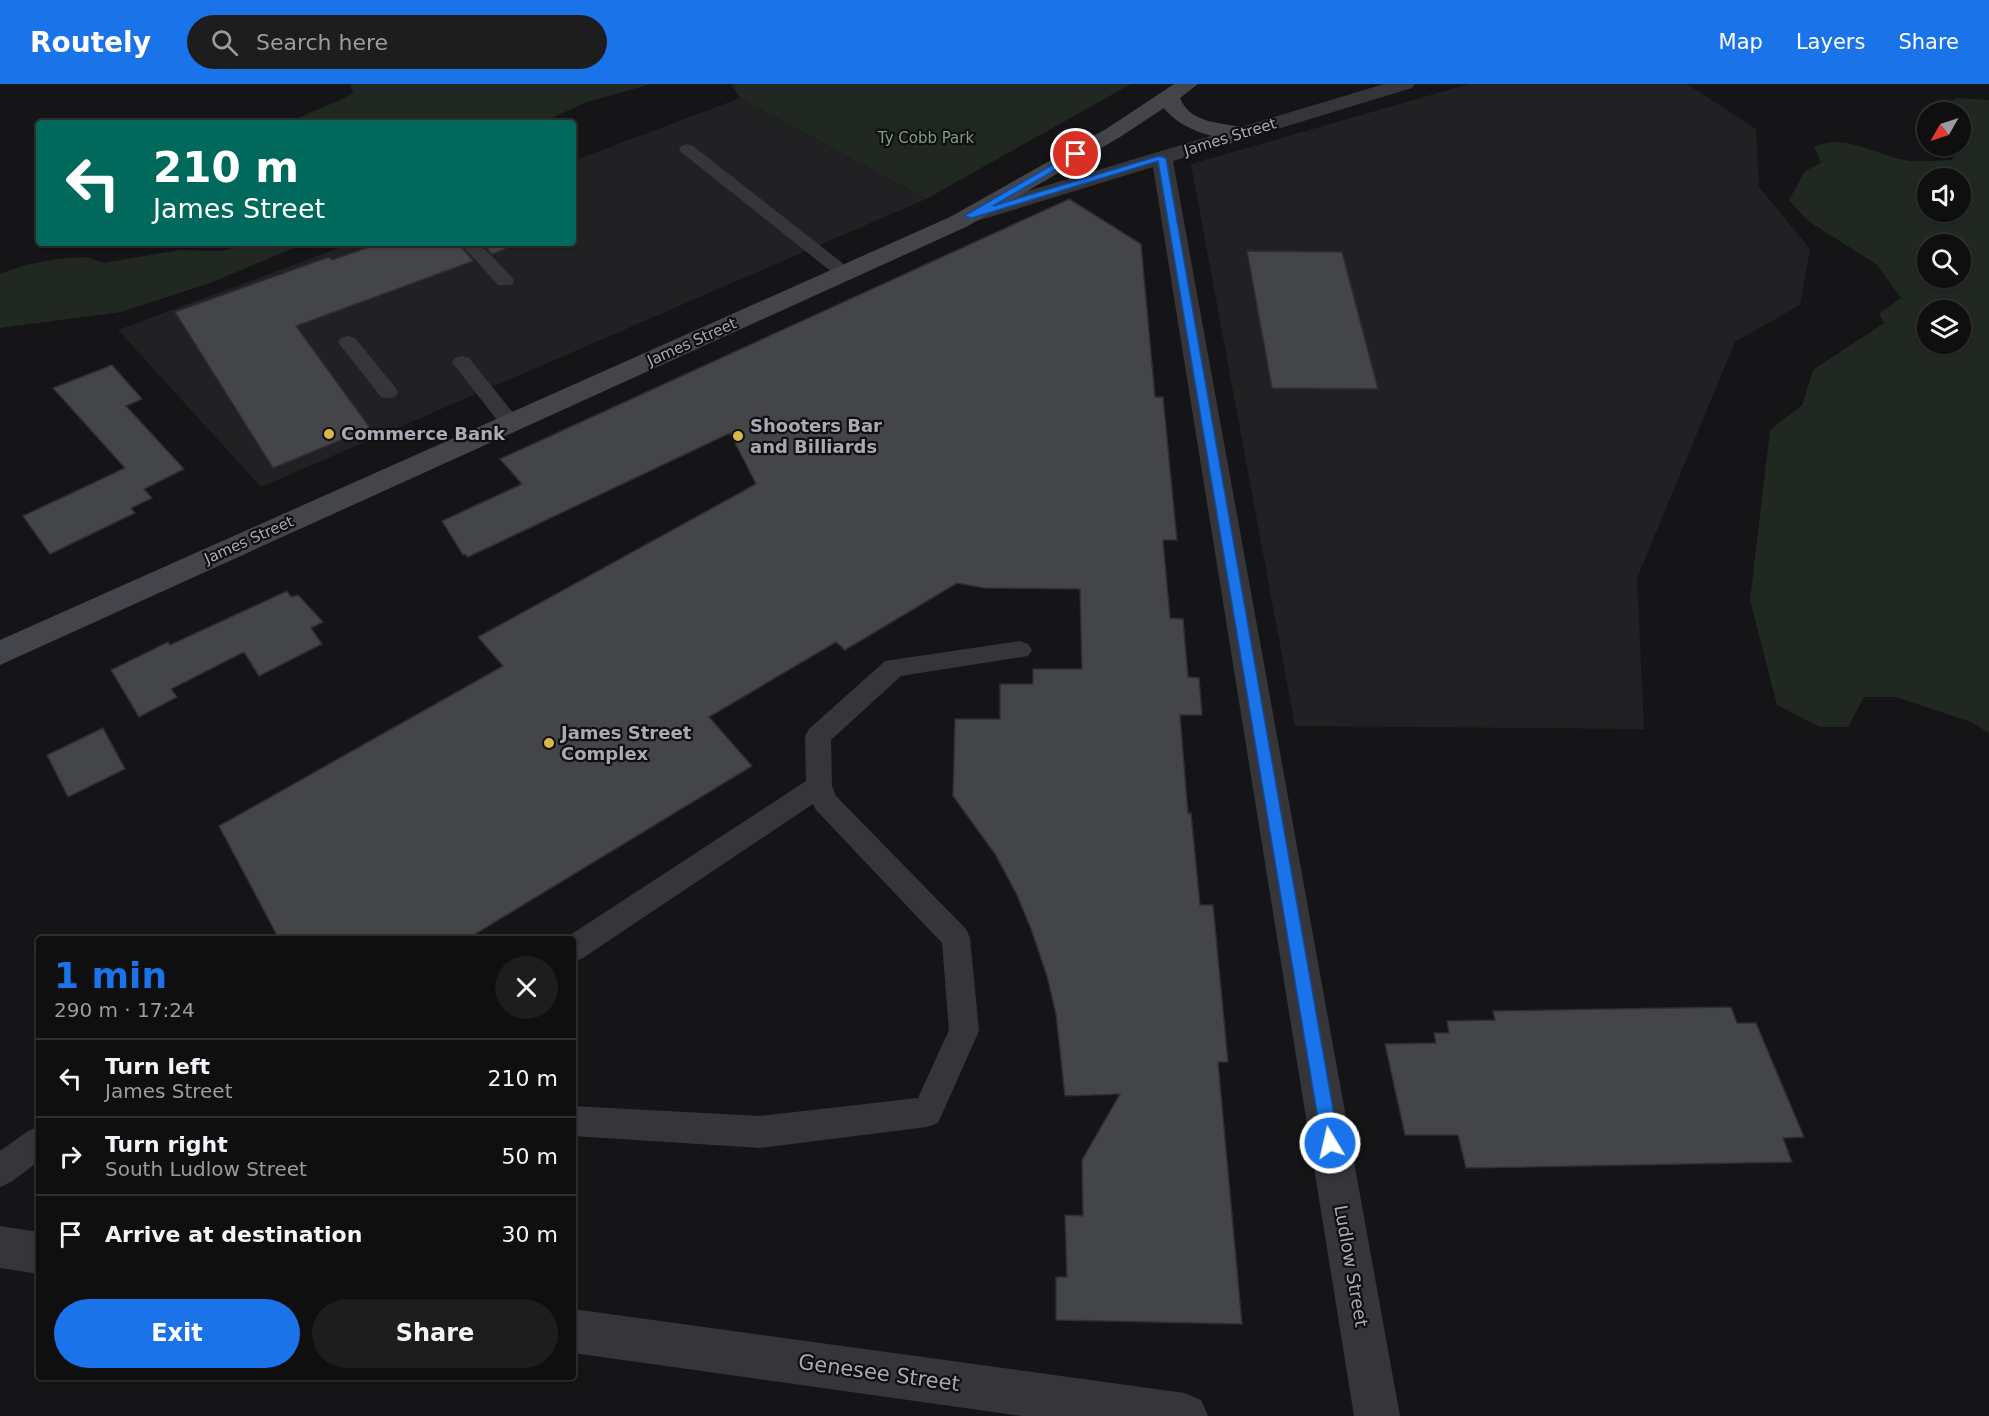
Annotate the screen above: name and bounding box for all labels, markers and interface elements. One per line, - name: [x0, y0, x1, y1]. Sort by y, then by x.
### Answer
- search box: [187, 15, 607, 69]
- text: Routely: [30, 26, 151, 59]
- icon: search: [208, 26, 241, 59]
- text: Search here: [256, 30, 388, 55]
- text: Map: [1719, 30, 1763, 54]
- text: Layers: [1796, 30, 1865, 54]
- text: Share: [1898, 30, 1959, 54]
- north arrow: [1917, 102, 1971, 156]
- map controls: [1917, 102, 1971, 354]
- street label: James Street: [1181, 114, 1278, 160]
- pin: [1050, 128, 1101, 179]
- park label: Ty Cobb Park: [877, 129, 974, 147]
- icon: arrive: [1059, 137, 1092, 170]
- text: 210 m: [153, 143, 299, 192]
- icon: left: [54, 144, 132, 222]
- button: sound: [1917, 168, 1971, 222]
- text: James Street: [153, 193, 325, 224]
- button: search: [1917, 234, 1971, 288]
- button: layers: [1917, 300, 1971, 354]
- street label: James Street: [644, 314, 739, 370]
- place label: Shooters Bar and Billiards: [750, 415, 882, 457]
- place label: Commerce Bank: [341, 423, 506, 444]
- marker: Commerce Bank: [322, 427, 336, 441]
- marker: Shooters Bar and Billiards: [731, 429, 745, 443]
- street label: James Street: [201, 512, 296, 568]
- place label: James Street Complex: [559, 722, 692, 764]
- marker: James Street Complex: [542, 736, 556, 750]
- text: 1 min: [54, 955, 167, 996]
- button: close: [495, 956, 558, 1019]
- text: 290 m · 17:24: [54, 998, 195, 1022]
- text: Turn left: [105, 1054, 210, 1079]
- icon: left: [54, 1062, 87, 1095]
- text: 210 m: [488, 1066, 558, 1091]
- text: James Street: [105, 1079, 233, 1103]
- position arrow: [1298, 1111, 1362, 1175]
- text: Turn right: [105, 1132, 228, 1157]
- icon: right: [54, 1140, 87, 1173]
- text: 50 m: [502, 1144, 558, 1169]
- text: South Ludlow Street: [105, 1157, 307, 1181]
- street label: Ludlow Street: [1330, 1203, 1373, 1329]
- icon: arrive: [54, 1218, 87, 1251]
- text: Arrive at destination: [105, 1222, 362, 1247]
- text: 30 m: [502, 1222, 558, 1247]
- button: Exit: [54, 1299, 300, 1368]
- button: Share: [312, 1299, 558, 1368]
- street label: Genesee Street: [797, 1350, 961, 1396]

